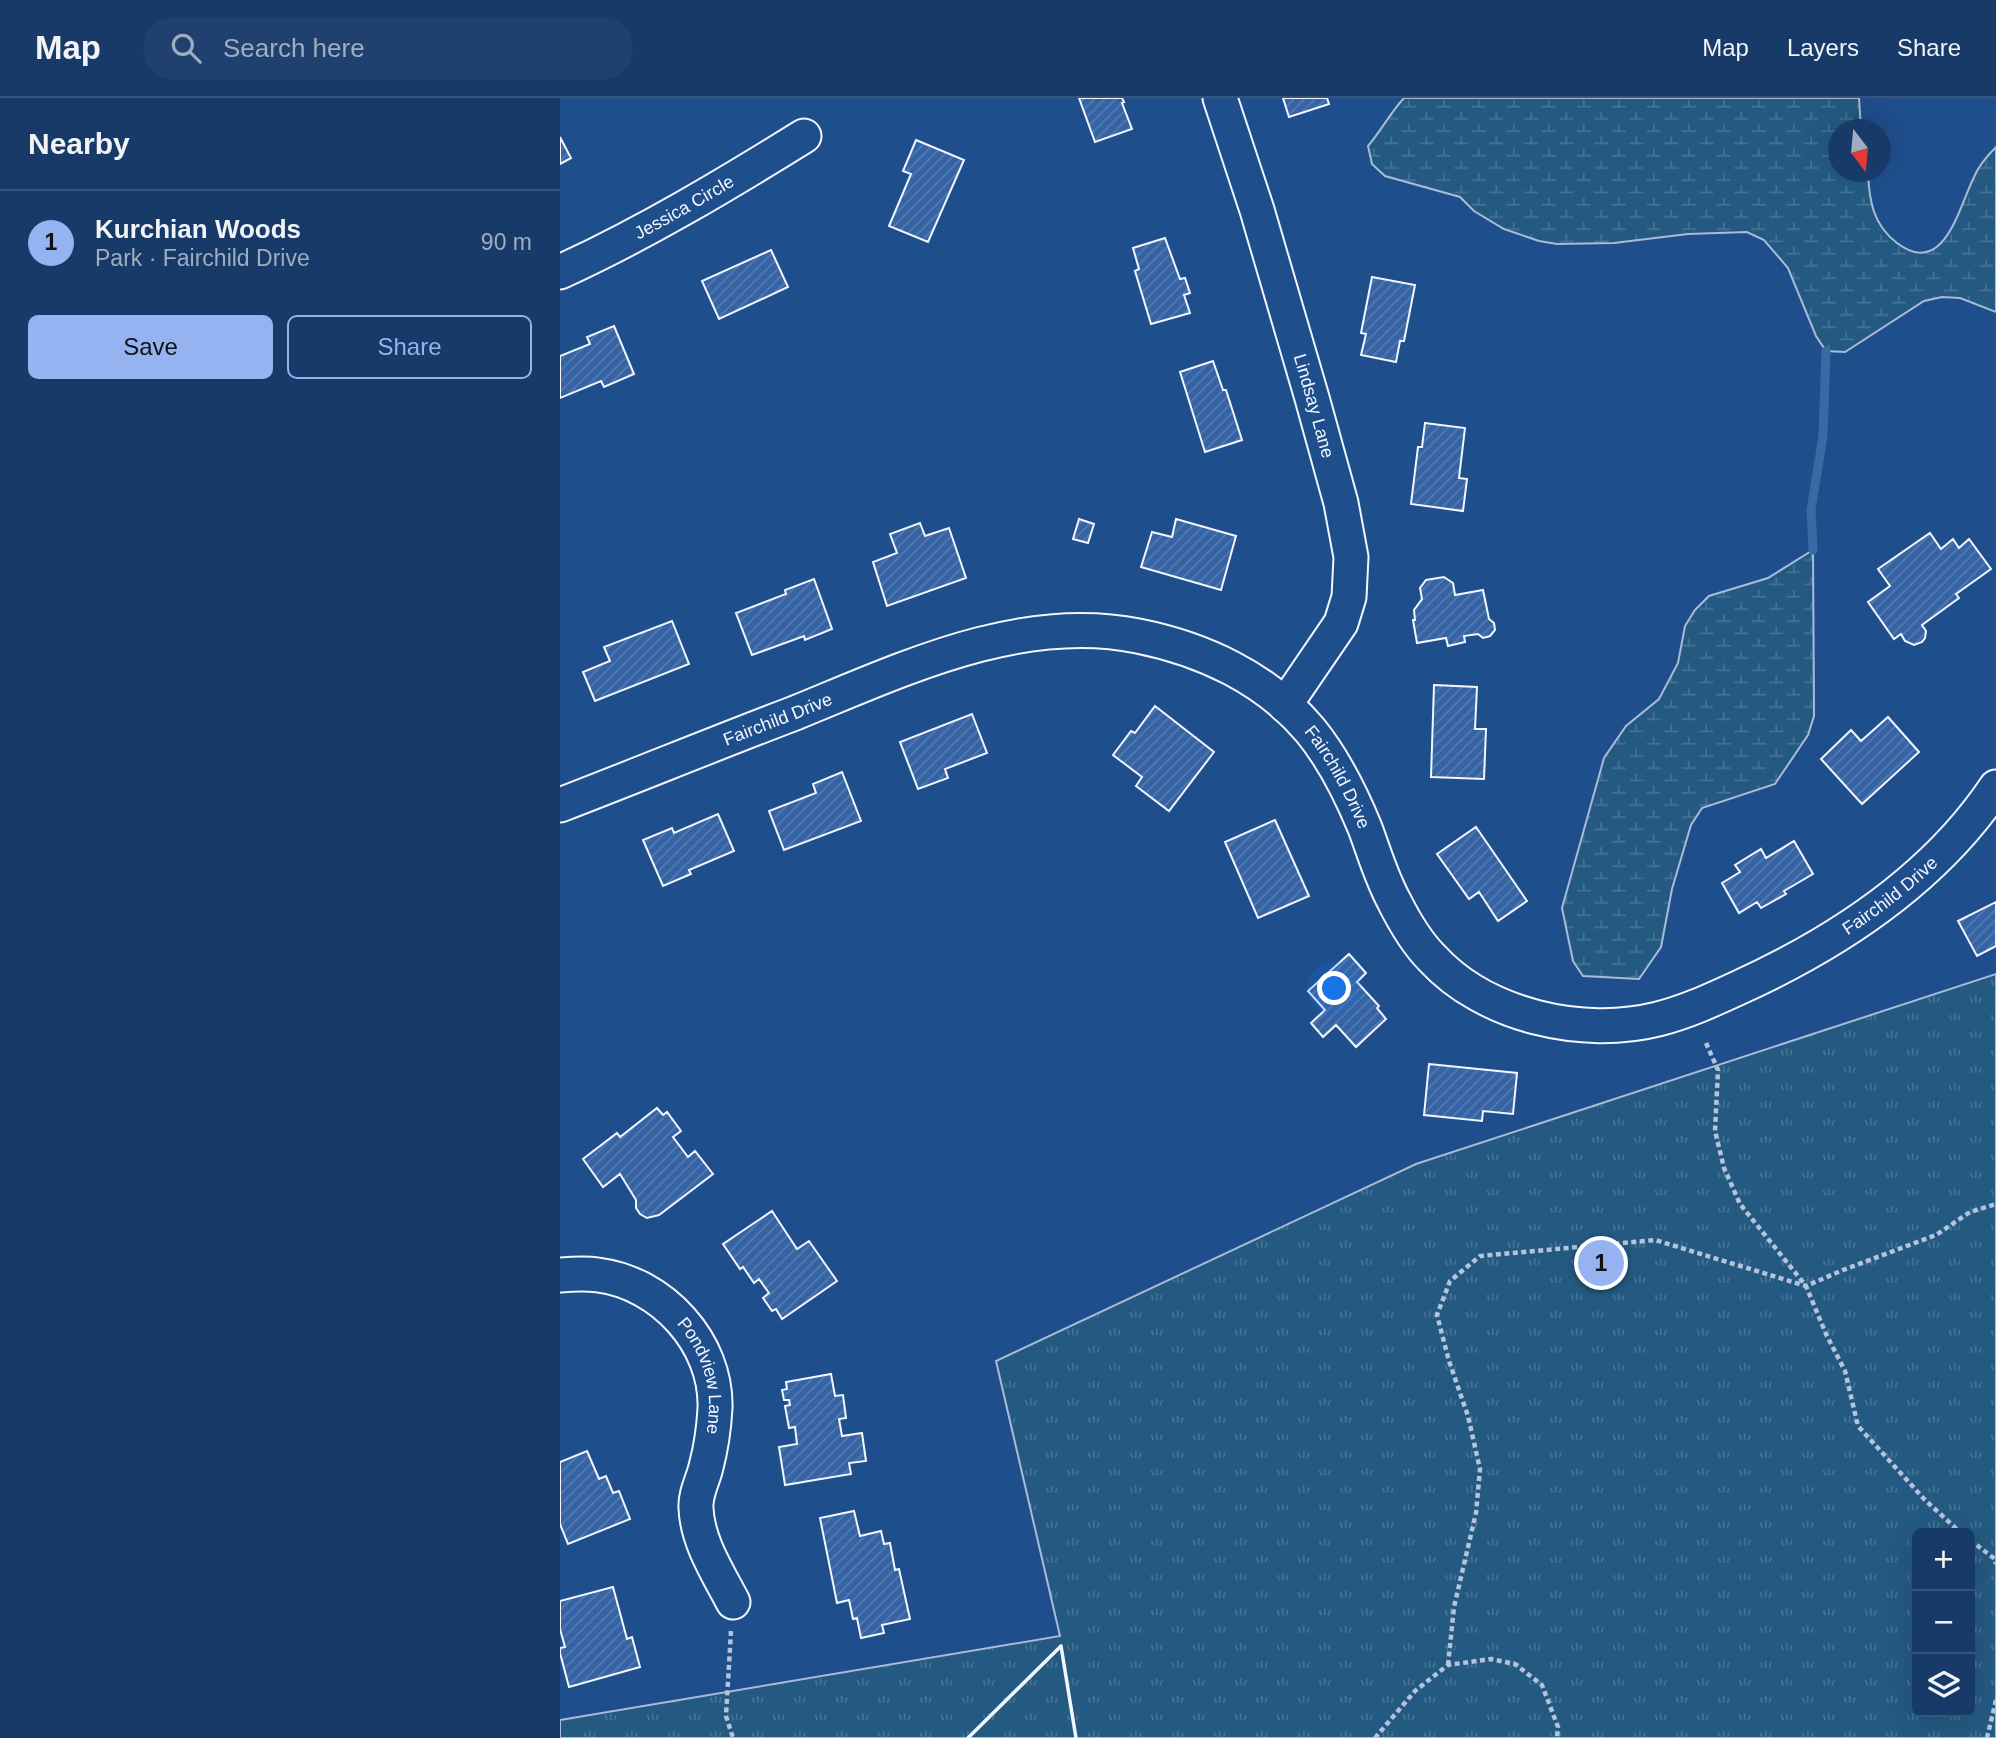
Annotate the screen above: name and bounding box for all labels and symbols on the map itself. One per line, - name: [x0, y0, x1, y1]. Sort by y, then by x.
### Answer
- north arrow: [1828, 119, 1891, 182]
- street label: Jessica Circle: [631, 171, 737, 243]
- street label: Lindsay Lane: [1290, 352, 1338, 460]
- street label: Fairchild Drive: [721, 689, 835, 750]
- street label: Fairchild Drive: [1301, 722, 1374, 832]
- street label: Fairchild Drive: [1839, 852, 1941, 939]
- your location: [1317, 971, 1351, 1005]
- pin: 1: [1578, 1237, 1624, 1289]
- street label: Pondview Lane: [673, 1313, 725, 1435]

